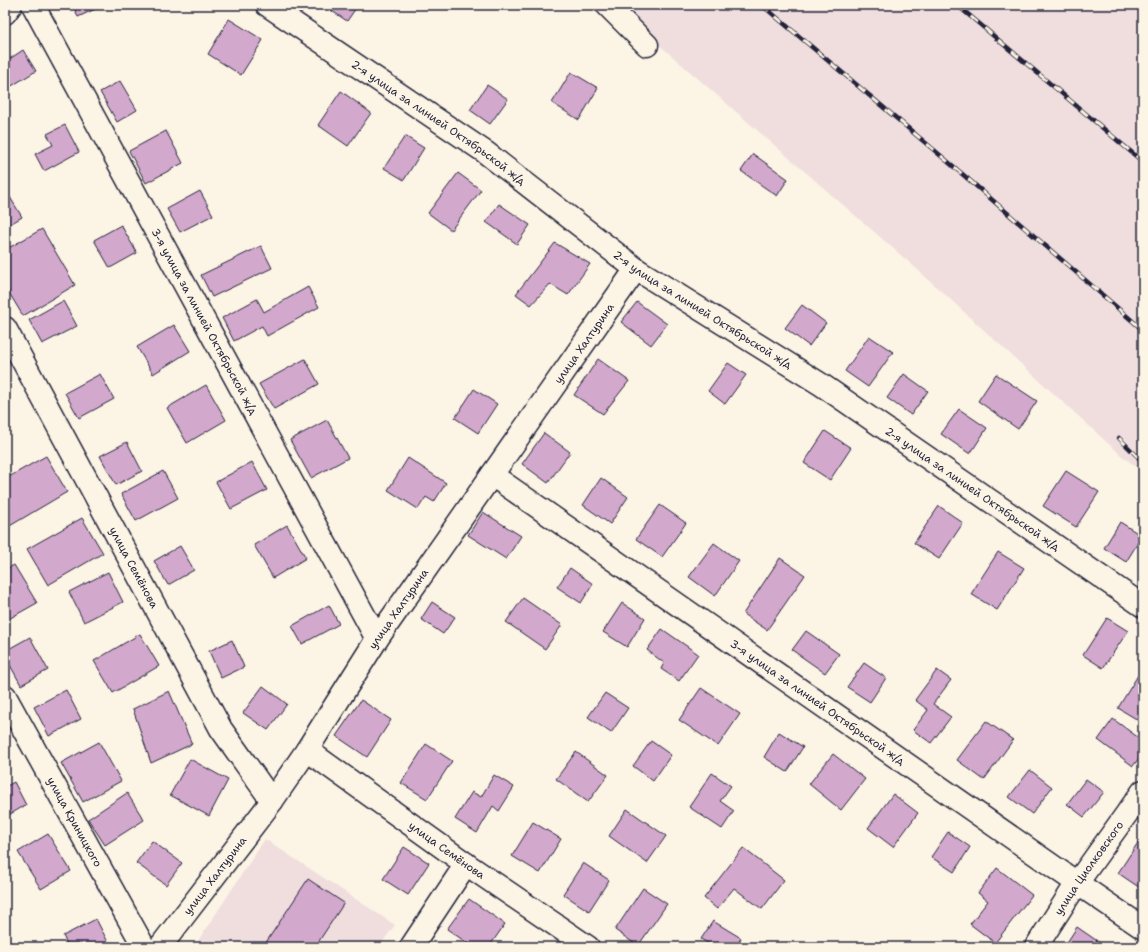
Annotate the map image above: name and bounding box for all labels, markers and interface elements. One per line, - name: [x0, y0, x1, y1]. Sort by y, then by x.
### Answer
- street label: 2-я улица за линией Октябрьской ж/д: [349, 57, 529, 188]
- street label: 3-я улица за линией Октябрьской ж/д: [148, 226, 261, 417]
- street label: 2-я улица за линией Октябрьской ж/д: [610, 247, 795, 372]
- street label: улица Халтурина: [551, 300, 617, 387]
- street label: 2-я улица за линией Октябрьской ж/д: [882, 423, 1063, 554]
- street label: улица Семёнова: [106, 524, 162, 611]
- street label: улица Халтурина: [365, 565, 432, 652]
- street label: 3-я улица за линией Октябрьской ж/д: [727, 636, 908, 768]
- street label: улица Криницкого: [44, 774, 106, 870]
- street label: улица Семёнова: [406, 818, 488, 882]
- street label: улица Циолковского: [1051, 818, 1127, 918]
- street label: улица Халтурина: [180, 833, 250, 918]

